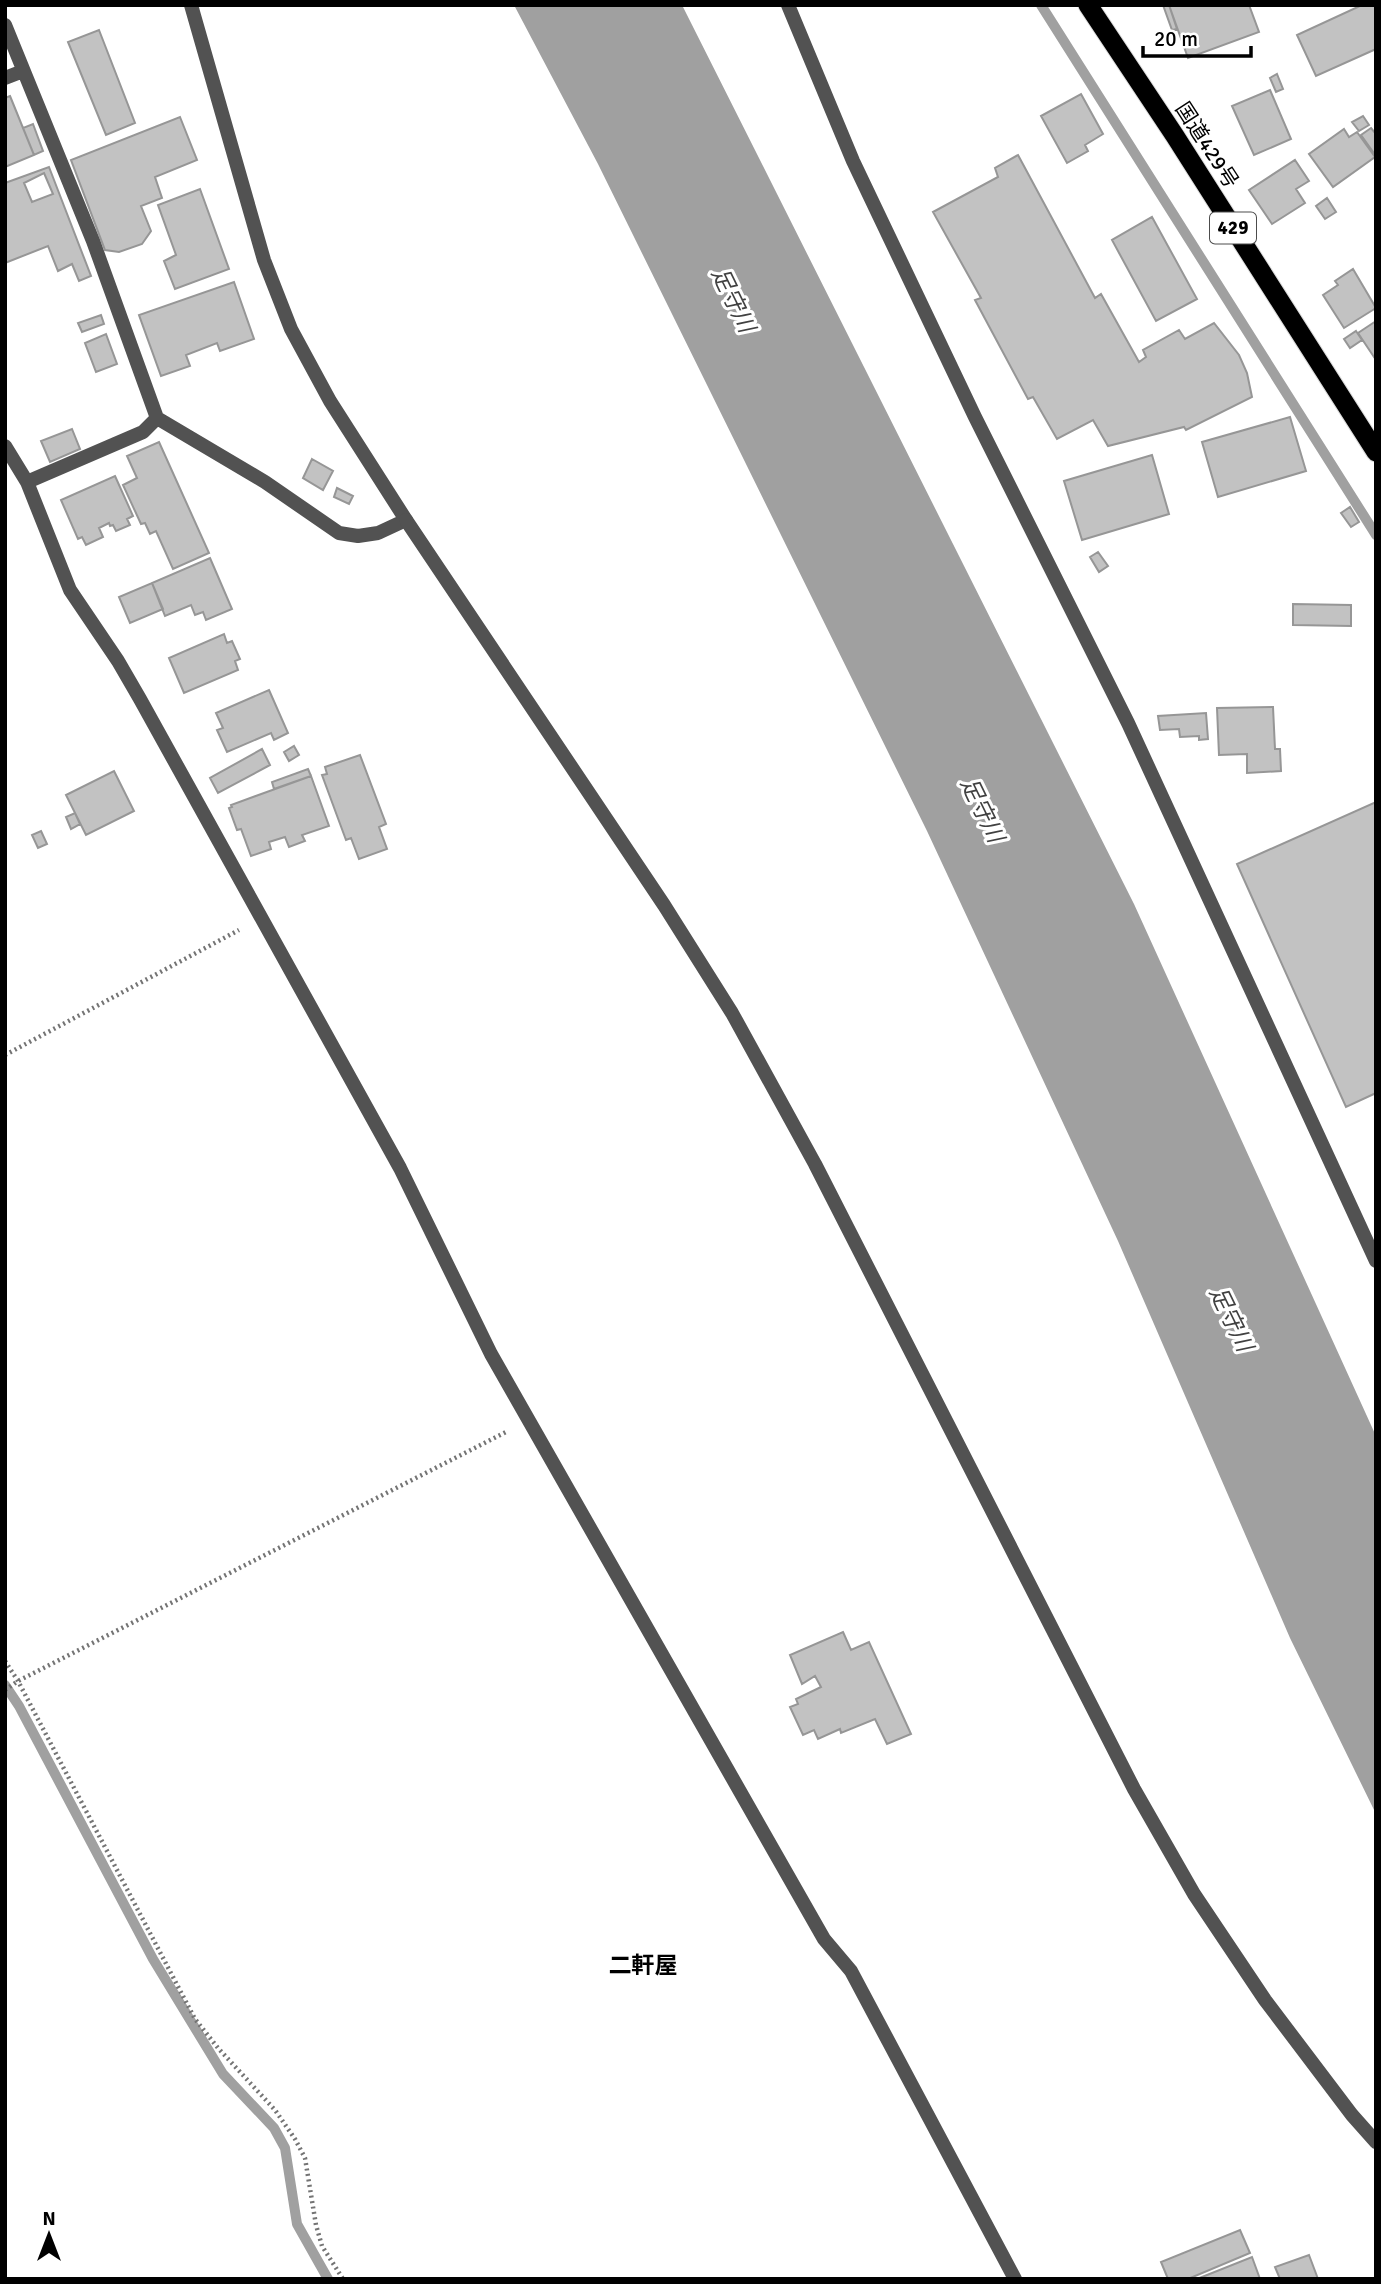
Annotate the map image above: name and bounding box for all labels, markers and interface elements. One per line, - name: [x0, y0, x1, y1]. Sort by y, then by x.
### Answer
- scale bar: [1143, 14, 1252, 58]
- text: 20 m: [1154, 26, 1198, 52]
- street label: 国道429号: [1170, 97, 1244, 193]
- road number: 429: [1210, 212, 1256, 244]
- water label: 足守川: [705, 263, 762, 340]
- water label: 足守川: [954, 773, 1011, 850]
- water label: 足守川: [1203, 1282, 1260, 1359]
- district label: 二軒屋: [609, 1951, 678, 1980]
- north arrow: [14, 2200, 84, 2270]
- text: N: [42, 2207, 56, 2231]

